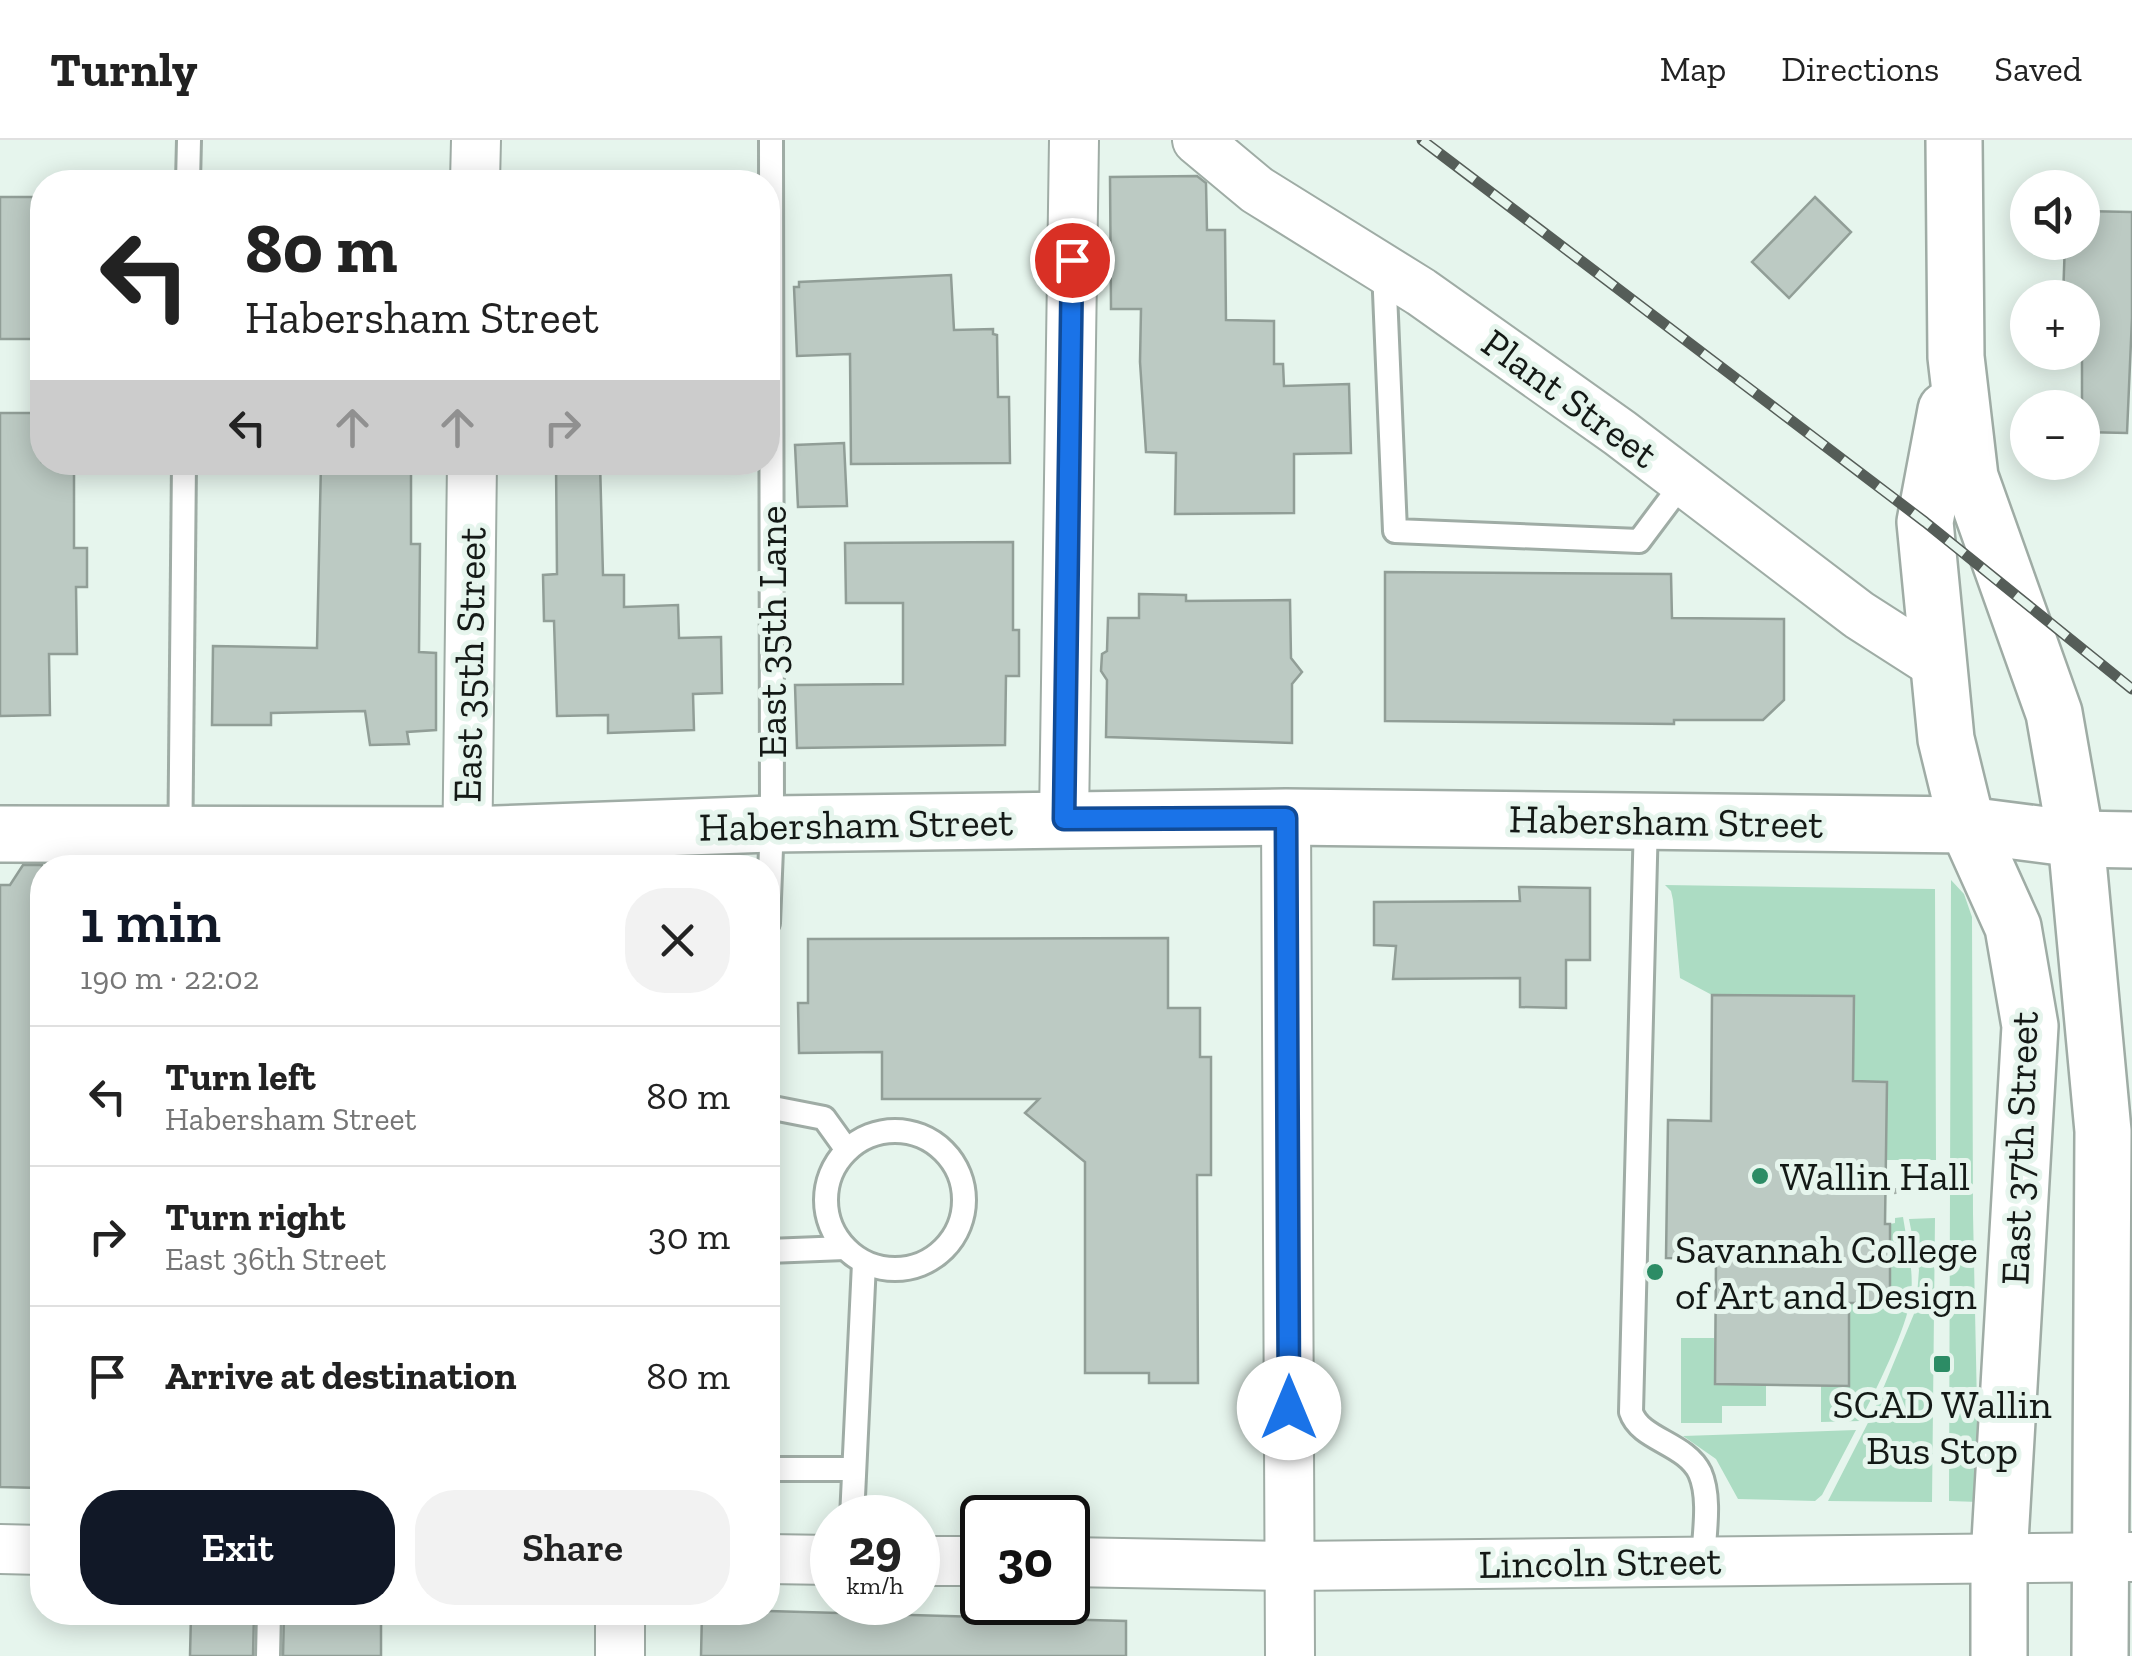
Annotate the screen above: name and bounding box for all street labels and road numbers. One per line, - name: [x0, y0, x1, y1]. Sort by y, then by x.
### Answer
- street label: Plant Street: [1473, 318, 1667, 478]
- street label: East 35th Lane: [748, 505, 796, 759]
- street label: East 35th Street: [443, 527, 495, 803]
- street label: Habersham Street: [1508, 794, 1824, 848]
- street label: Habersham Street: [698, 797, 1014, 851]
- street label: East 37th Street: [1990, 1010, 2048, 1286]
- street label: Lincoln Street: [1478, 1536, 1722, 1588]

